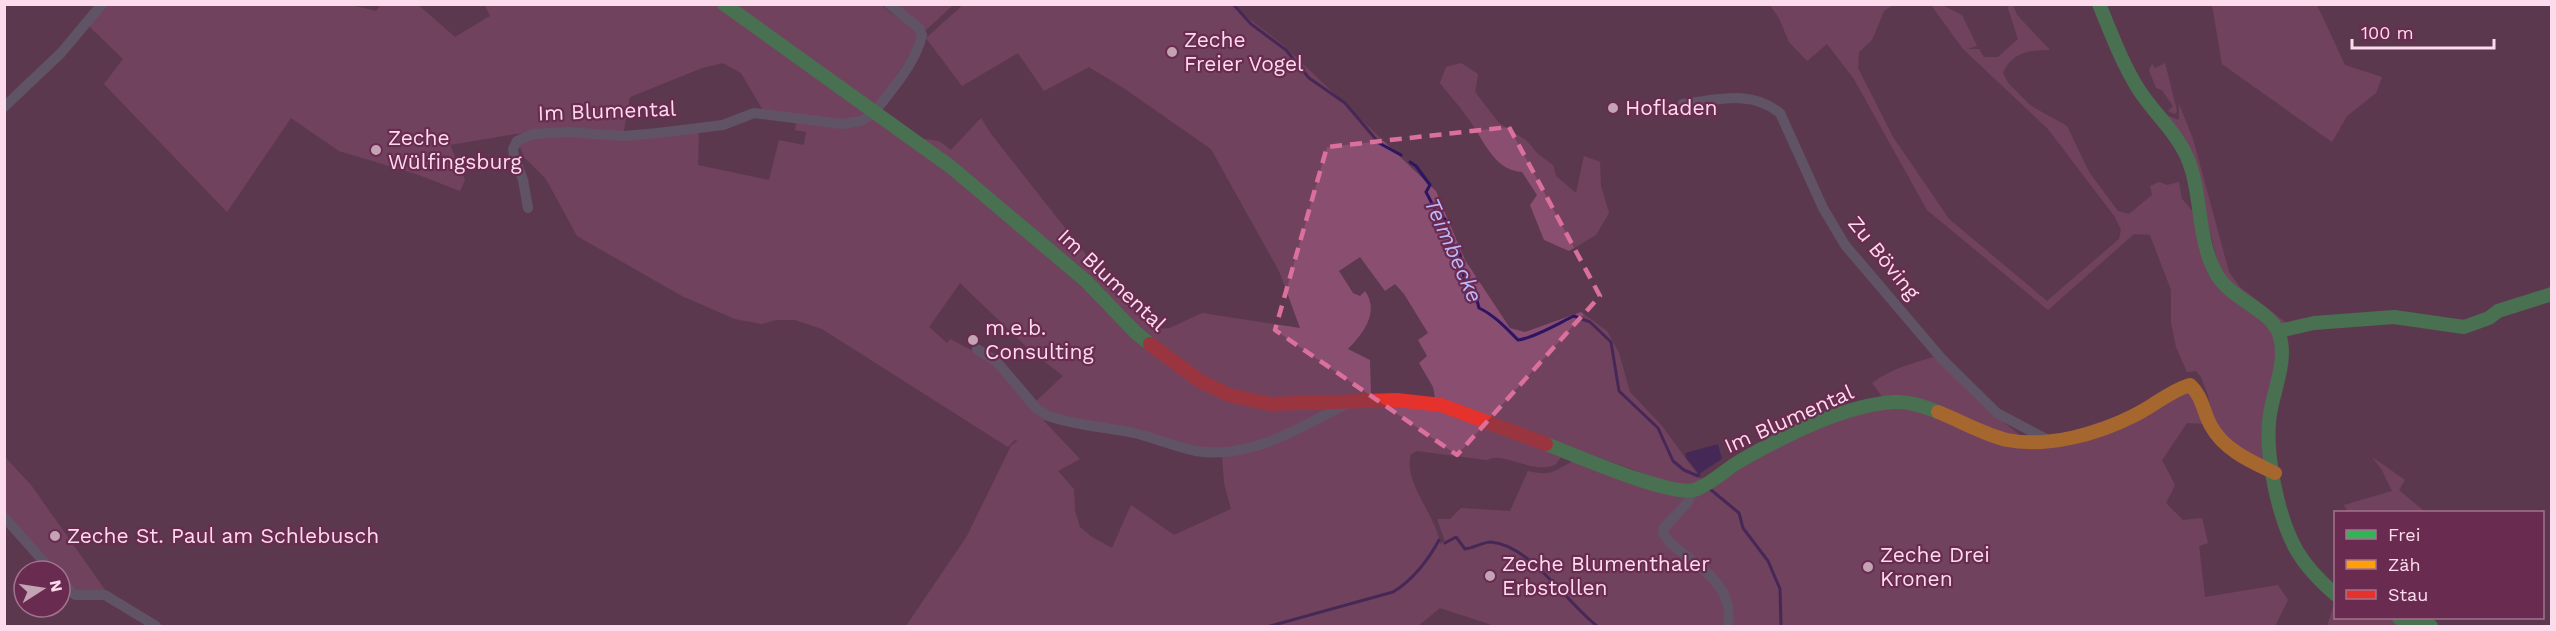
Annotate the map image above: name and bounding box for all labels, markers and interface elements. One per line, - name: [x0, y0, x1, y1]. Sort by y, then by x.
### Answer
- scale bar: [2352, 12, 2494, 50]
- text: 100 m: [2361, 22, 2414, 43]
- place label: Zeche Freier Vogel: [1184, 27, 1304, 76]
- marker: Zeche Freier Vogel: [1165, 45, 1179, 59]
- place label: Hofladen: [1625, 95, 1718, 120]
- street label: Im Blumental: [537, 96, 677, 125]
- marker: Hofladen: [1606, 101, 1620, 115]
- place label: Zeche Wülfingsburg: [388, 125, 522, 174]
- marker: Zeche Wülfingsburg: [369, 143, 383, 157]
- water label: Teimbecke: [1419, 194, 1488, 306]
- street label: Zu Böving: [1843, 211, 1926, 305]
- street label: Im Blumental: [1053, 223, 1172, 336]
- place label: m.e.b. Consulting: [985, 315, 1094, 364]
- marker: m.e.b. Consulting: [966, 333, 980, 347]
- street label: Im Blumental: [1720, 379, 1858, 458]
- legend: [2334, 511, 2544, 619]
- place label: Zeche St. Paul am Schlebusch: [67, 523, 379, 548]
- text: Frei: [2388, 524, 2420, 545]
- marker: Zeche St. Paul am Schlebusch: [48, 529, 62, 543]
- place label: Zeche Drei Kronen: [1880, 542, 1990, 591]
- place label: Zeche Blumenthaler Erbstollen: [1502, 551, 1710, 600]
- text: Zäh: [2388, 554, 2421, 575]
- north arrow: [12, 559, 72, 619]
- marker: Zeche Drei Kronen: [1861, 560, 1875, 574]
- marker: Zeche Blumenthaler Erbstollen: [1483, 569, 1497, 583]
- text: N: [46, 578, 67, 594]
- text: Stau: [2388, 584, 2428, 605]

